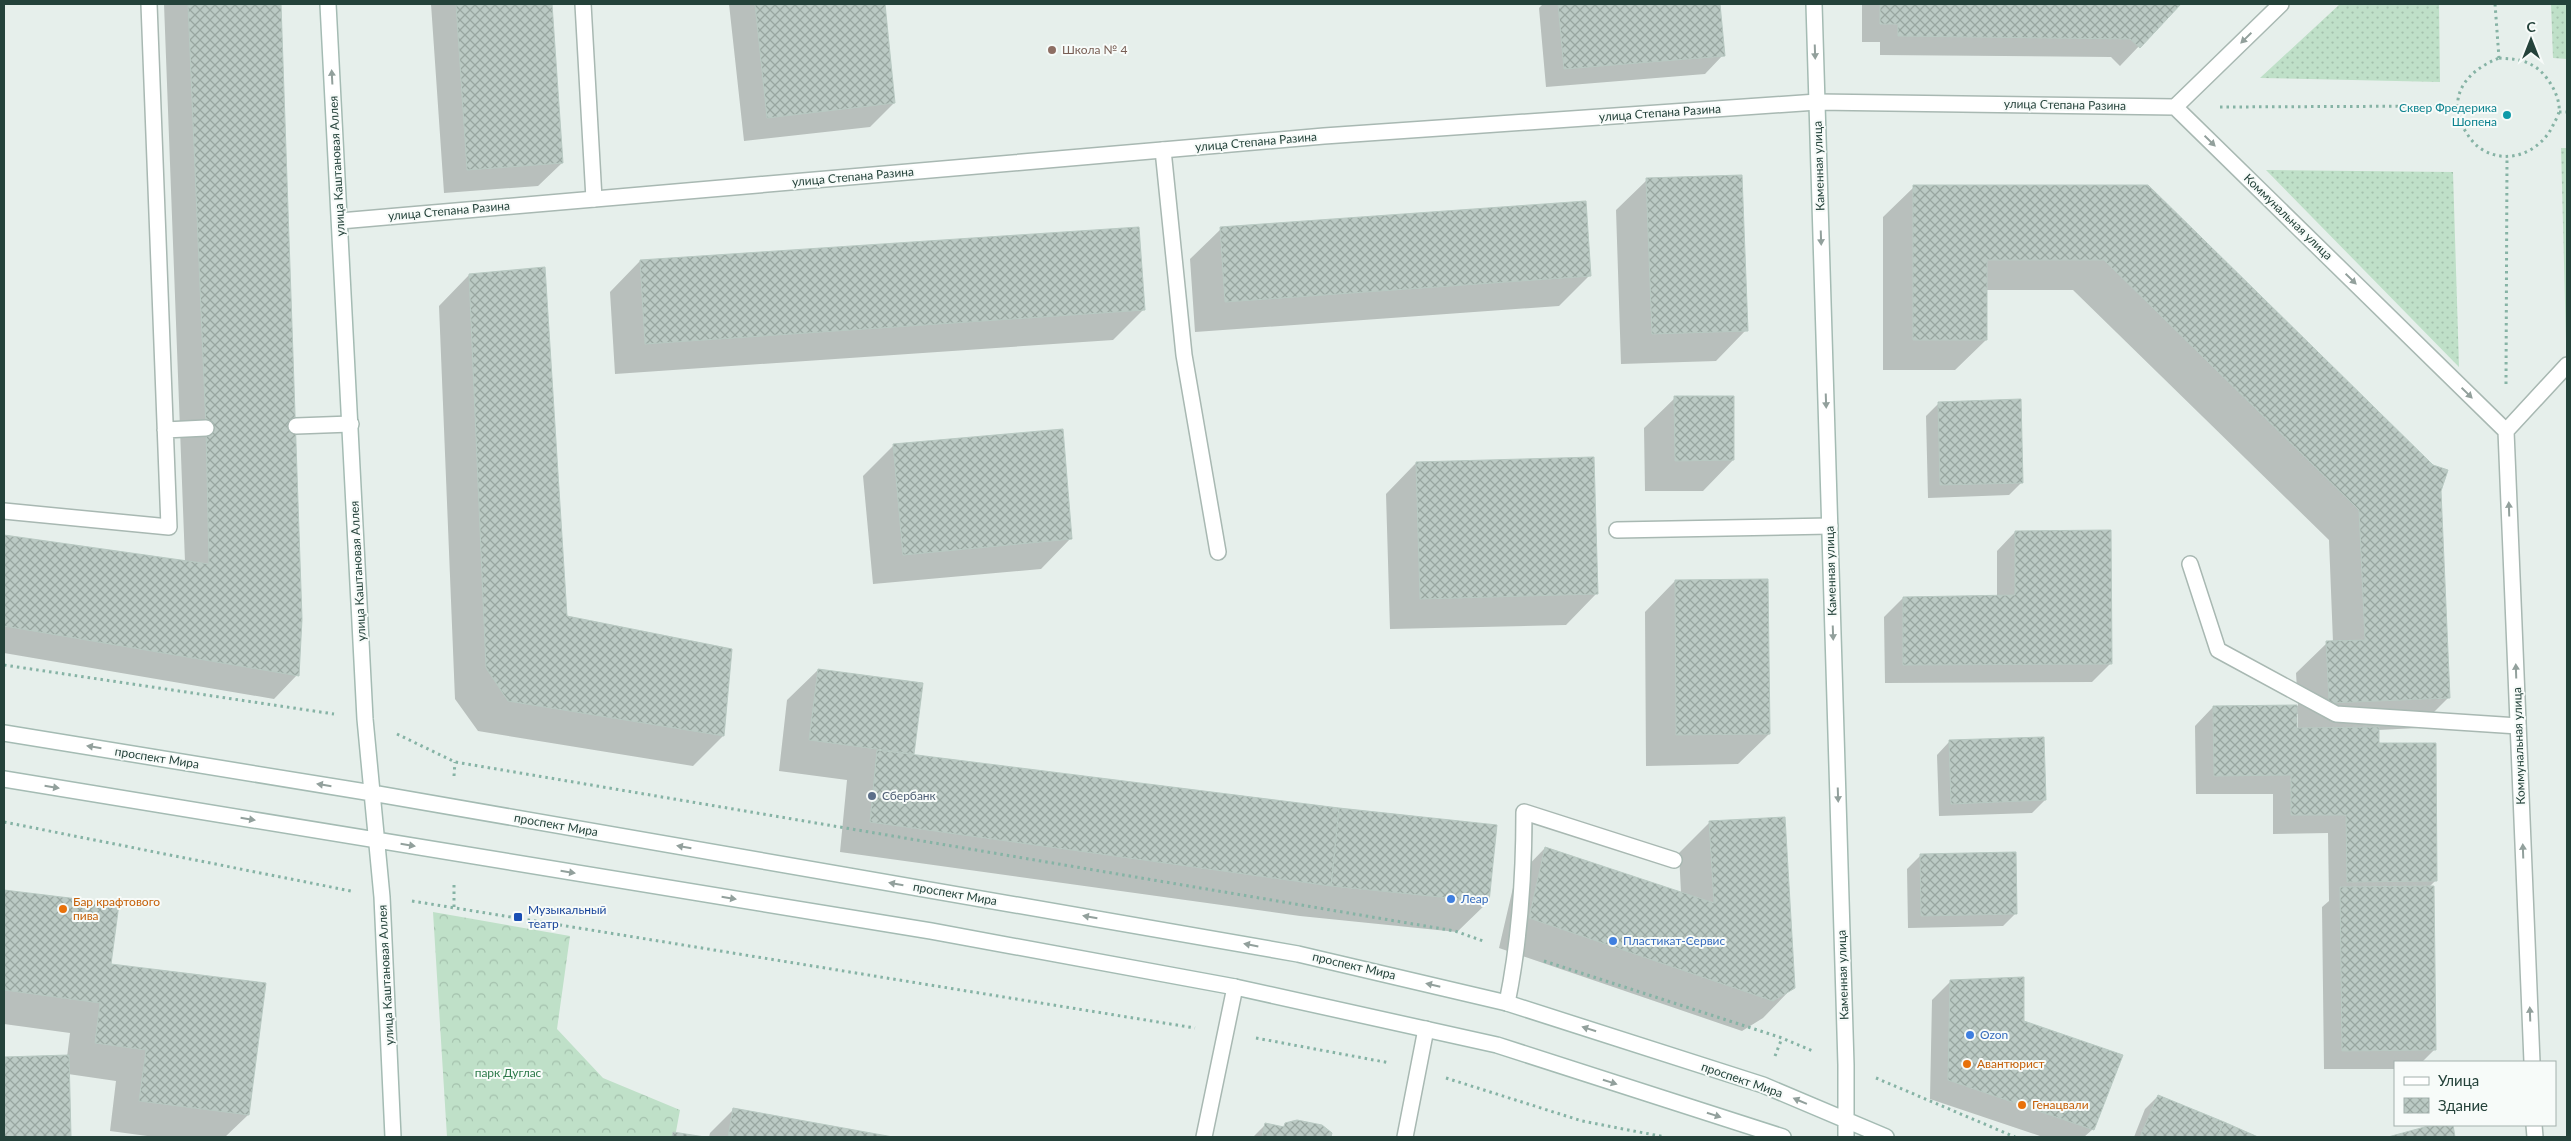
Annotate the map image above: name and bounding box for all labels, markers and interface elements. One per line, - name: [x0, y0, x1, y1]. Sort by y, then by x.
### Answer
- north arrow: [2506, 15, 2556, 65]
- text: С: [2526, 18, 2536, 35]
- one-way arrow: [2240, 32, 2252, 44]
- place label: Школа № 4: [1062, 42, 1127, 57]
- marker: Школа № 4: [1046, 44, 1058, 56]
- one-way arrow: [1812, 45, 1820, 61]
- one-way arrow: [327, 69, 335, 85]
- street label: улица Каштановая Аллея: [325, 95, 348, 237]
- street label: улица Степана Разина: [2004, 96, 2126, 113]
- place label: Сквер Фредерика Шопена: [2399, 100, 2497, 129]
- street label: улица Степана Разина: [1598, 101, 1722, 124]
- marker: Сквер Фредерика Шопена: [2501, 109, 2513, 121]
- street label: Каменная улица: [1809, 121, 1828, 211]
- street label: улица Степана Разина: [1194, 129, 1318, 154]
- one-way arrow: [2204, 135, 2216, 147]
- street label: улица Степана Разина: [791, 164, 915, 189]
- street label: Коммунальная улица: [2241, 170, 2336, 263]
- street label: улица Степана Разина: [387, 198, 511, 223]
- one-way arrow: [1817, 230, 1825, 246]
- one-way arrow: [2345, 273, 2357, 285]
- one-way arrow: [2461, 387, 2473, 399]
- one-way arrow: [1822, 393, 1830, 409]
- street label: улица Каштановая Аллея: [346, 500, 369, 642]
- one-way arrow: [2505, 501, 2513, 517]
- street label: Каменная улица: [1821, 526, 1840, 616]
- one-way arrow: [1829, 625, 1837, 641]
- one-way arrow: [2512, 663, 2520, 679]
- street label: Коммунальная улица: [2509, 687, 2528, 805]
- one-way arrow: [86, 743, 102, 751]
- street label: проспект Мира: [114, 743, 200, 772]
- one-way arrow: [315, 780, 331, 788]
- one-way arrow: [44, 783, 60, 791]
- place label: Сбербанк: [882, 788, 937, 803]
- one-way arrow: [1834, 788, 1842, 804]
- marker: Сбербанк: [866, 790, 878, 802]
- street label: проспект Мира: [513, 810, 599, 839]
- one-way arrow: [240, 815, 256, 823]
- one-way arrow: [400, 842, 416, 850]
- one-way arrow: [675, 843, 691, 851]
- one-way arrow: [2519, 843, 2527, 859]
- one-way arrow: [561, 868, 577, 876]
- one-way arrow: [887, 879, 903, 887]
- street label: проспект Мира: [912, 879, 998, 908]
- place label: Леар: [1460, 891, 1489, 906]
- marker: Леар: [1445, 893, 1457, 905]
- place label: Бар крафтового пива: [73, 894, 160, 923]
- one-way arrow: [721, 895, 737, 903]
- place label: Музыкальный театр: [528, 902, 607, 931]
- marker: Бар крафтового пива: [57, 903, 69, 915]
- street label: улица Каштановая Аллея: [374, 904, 397, 1046]
- marker: Музыкальный театр: [512, 911, 524, 923]
- one-way arrow: [1082, 912, 1098, 920]
- street label: Каменная улица: [1833, 930, 1852, 1020]
- place label: Пластикат-Сервис: [1623, 933, 1726, 948]
- marker: Пластикат-Сервис: [1607, 935, 1619, 947]
- one-way arrow: [1242, 940, 1258, 948]
- street label: проспект Мира: [1311, 949, 1397, 982]
- one-way arrow: [1425, 981, 1440, 989]
- one-way arrow: [2525, 1005, 2533, 1021]
- one-way arrow: [1581, 1025, 1596, 1033]
- place label: Ozon: [1980, 1027, 2008, 1042]
- marker: Ozon: [1964, 1029, 1976, 1041]
- place label: Авантюрист: [1977, 1056, 2045, 1071]
- marker: Авантюрист: [1961, 1058, 1973, 1070]
- street label: проспект Мира: [1699, 1059, 1785, 1100]
- legend: [2394, 1061, 2556, 1126]
- park label: парк Дуглас: [475, 1065, 542, 1080]
- text: Улица: [2438, 1071, 2479, 1089]
- one-way arrow: [1603, 1078, 1618, 1086]
- one-way arrow: [1793, 1096, 1807, 1104]
- text: Здание: [2438, 1096, 2488, 1114]
- place label: Генацвали: [2032, 1097, 2089, 1112]
- marker: Генацвали: [2016, 1099, 2028, 1111]
- one-way arrow: [1707, 1112, 1722, 1119]

